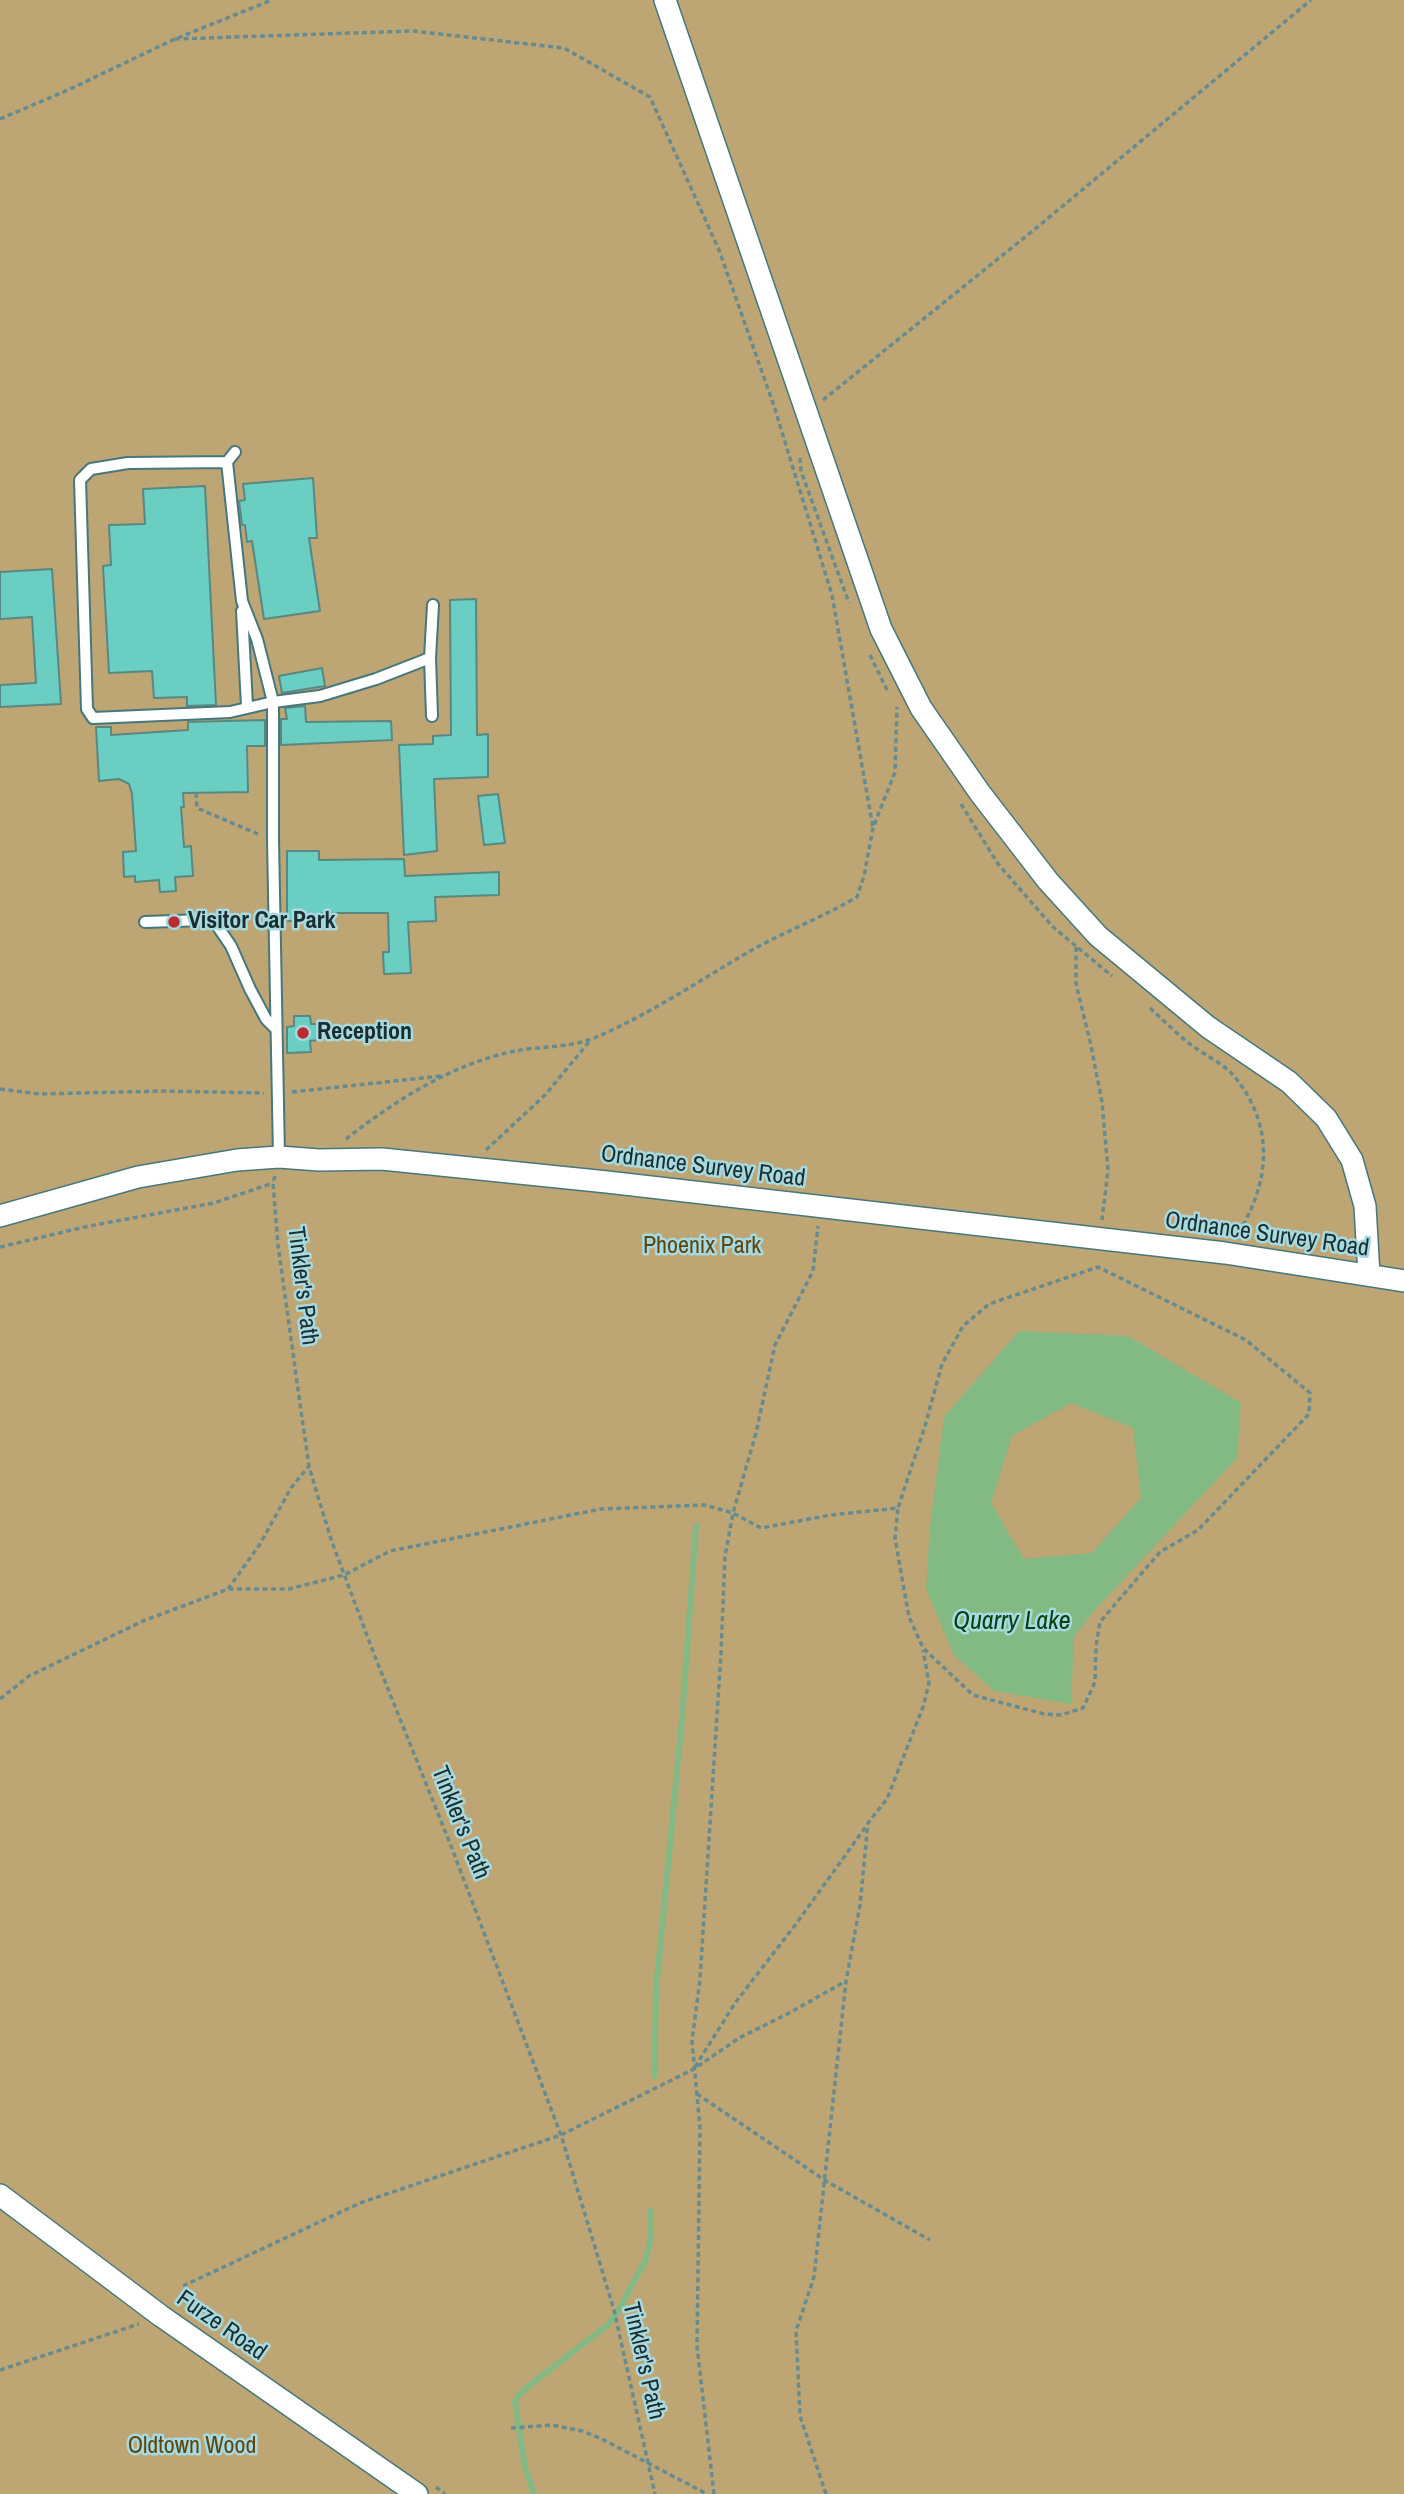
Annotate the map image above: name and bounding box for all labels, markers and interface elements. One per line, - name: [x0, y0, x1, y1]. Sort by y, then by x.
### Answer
- place label: Visitor Car Park: [188, 908, 335, 936]
- marker: Visitor Car Park: [166, 914, 182, 930]
- place label: Reception: [317, 1019, 412, 1047]
- marker: Reception: [295, 1025, 311, 1041]
- street label: Ordnance Survey Road: [599, 1140, 807, 1194]
- street label: Ordnance Survey Road: [1163, 1206, 1371, 1264]
- street label: Tinkler's Path: [280, 1225, 324, 1347]
- park label: Phoenix Park: [643, 1233, 761, 1261]
- water label: Quarry Lake: [953, 1606, 1071, 1638]
- street label: Tinkler's Path: [424, 1762, 496, 1884]
- street label: Furze Road: [171, 2285, 271, 2367]
- street label: Tinkler's Path: [616, 2300, 670, 2422]
- park label: Oldtown Wood: [128, 2433, 256, 2461]

